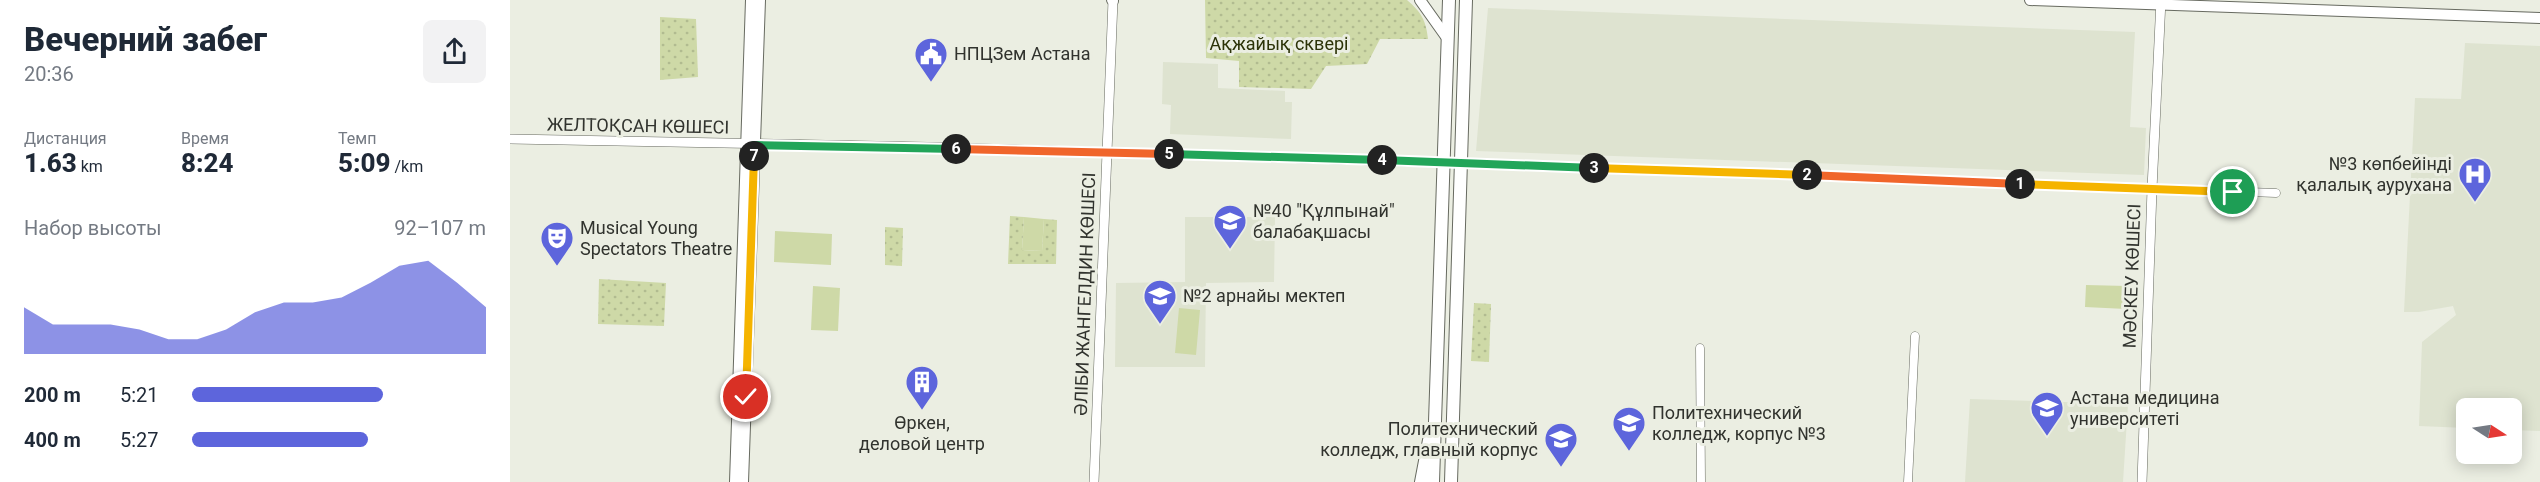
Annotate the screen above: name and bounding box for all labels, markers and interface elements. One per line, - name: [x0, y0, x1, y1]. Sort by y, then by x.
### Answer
- text: Вечерний забег: [24, 20, 267, 59]
- button: share: [423, 20, 486, 83]
- park label: Ақжайық сквері: [1210, 33, 1348, 54]
- public building icon: НПЦЗем Астана: [913, 36, 949, 83]
- place label: НПЦЗем Астана: [954, 43, 1091, 64]
- text: 20:36: [24, 62, 74, 86]
- street label: ЖЕЛТОҚСАН КӨШЕСІ: [547, 113, 729, 138]
- text: Дистанция: [24, 129, 107, 148]
- text: Время: [181, 129, 229, 148]
- text: Темп: [338, 129, 376, 148]
- pin: 6: [941, 134, 971, 164]
- text: 6: [951, 139, 961, 158]
- pin: 5: [1154, 139, 1184, 169]
- pin: 7: [739, 141, 769, 171]
- text: 5: [1164, 144, 1174, 163]
- pin: 4: [1367, 145, 1397, 175]
- text: 7: [749, 146, 759, 165]
- text: 1.63: [24, 148, 77, 178]
- text: 8:24: [181, 148, 234, 178]
- text: 5:09: [338, 148, 391, 178]
- text: 4: [1377, 150, 1387, 169]
- pin: 3: [1579, 153, 1609, 183]
- place label: №3 көпбейінді қалалық аурухана: [2296, 153, 2452, 195]
- hospital icon: №3 көпбейінді қалалық аурухана: [2457, 156, 2493, 203]
- text: km: [77, 157, 103, 176]
- text: /km: [391, 157, 423, 176]
- text: 3: [1589, 158, 1599, 177]
- pin: 2: [1792, 160, 1822, 190]
- text: 2: [1802, 165, 1812, 184]
- pin: [2207, 166, 2258, 217]
- pin: 1: [2005, 169, 2035, 199]
- street label: ӘЛІБИ ЖАНГЕЛДИН КӨШЕСІ: [1070, 172, 1099, 416]
- text: 1: [2015, 174, 2025, 193]
- icon: arrive: [2216, 175, 2249, 208]
- place label: №40 "Құлпынай" балабақшасы: [1253, 200, 1395, 242]
- school or university icon: №40 "Құлпынай" балабақшасы: [1212, 203, 1248, 250]
- street label: МӘСКЕУ КӨШЕСІ: [2118, 203, 2145, 349]
- text: Набор высоты: [24, 216, 162, 240]
- text: 92–107 m: [394, 216, 486, 240]
- place label: Musical Young Spectators Theatre: [580, 217, 732, 259]
- theatre icon: Musical Young Spectators Theatre: [539, 220, 575, 267]
- school or university icon: №2 арнайы мектеп: [1142, 278, 1178, 325]
- place label: №2 арнайы мектеп: [1183, 285, 1346, 306]
- building icon: Өркен, деловой центр: [904, 364, 940, 411]
- pin: [720, 371, 771, 422]
- icon: check: [729, 380, 762, 413]
- text: 200 m: [24, 383, 81, 407]
- text: 5:21: [120, 383, 159, 407]
- place label: Астана медицина университеті: [2070, 387, 2219, 429]
- school or university icon: Астана медицина университеті: [2029, 390, 2065, 437]
- north arrow: [2456, 398, 2522, 464]
- map controls: [2456, 398, 2522, 464]
- place label: Политехнический колледж, корпус №3: [1652, 402, 1826, 444]
- school or university icon: Политехнический колледж, корпус №3: [1611, 405, 1647, 452]
- place label: Өркен, деловой центр: [859, 412, 985, 454]
- place label: Политехнический колледж, главный корпус: [1320, 418, 1538, 460]
- school or university icon: Политехнический колледж, главный корпус: [1543, 421, 1579, 468]
- text: 400 m: [24, 428, 81, 452]
- text: 5:27: [120, 428, 159, 452]

